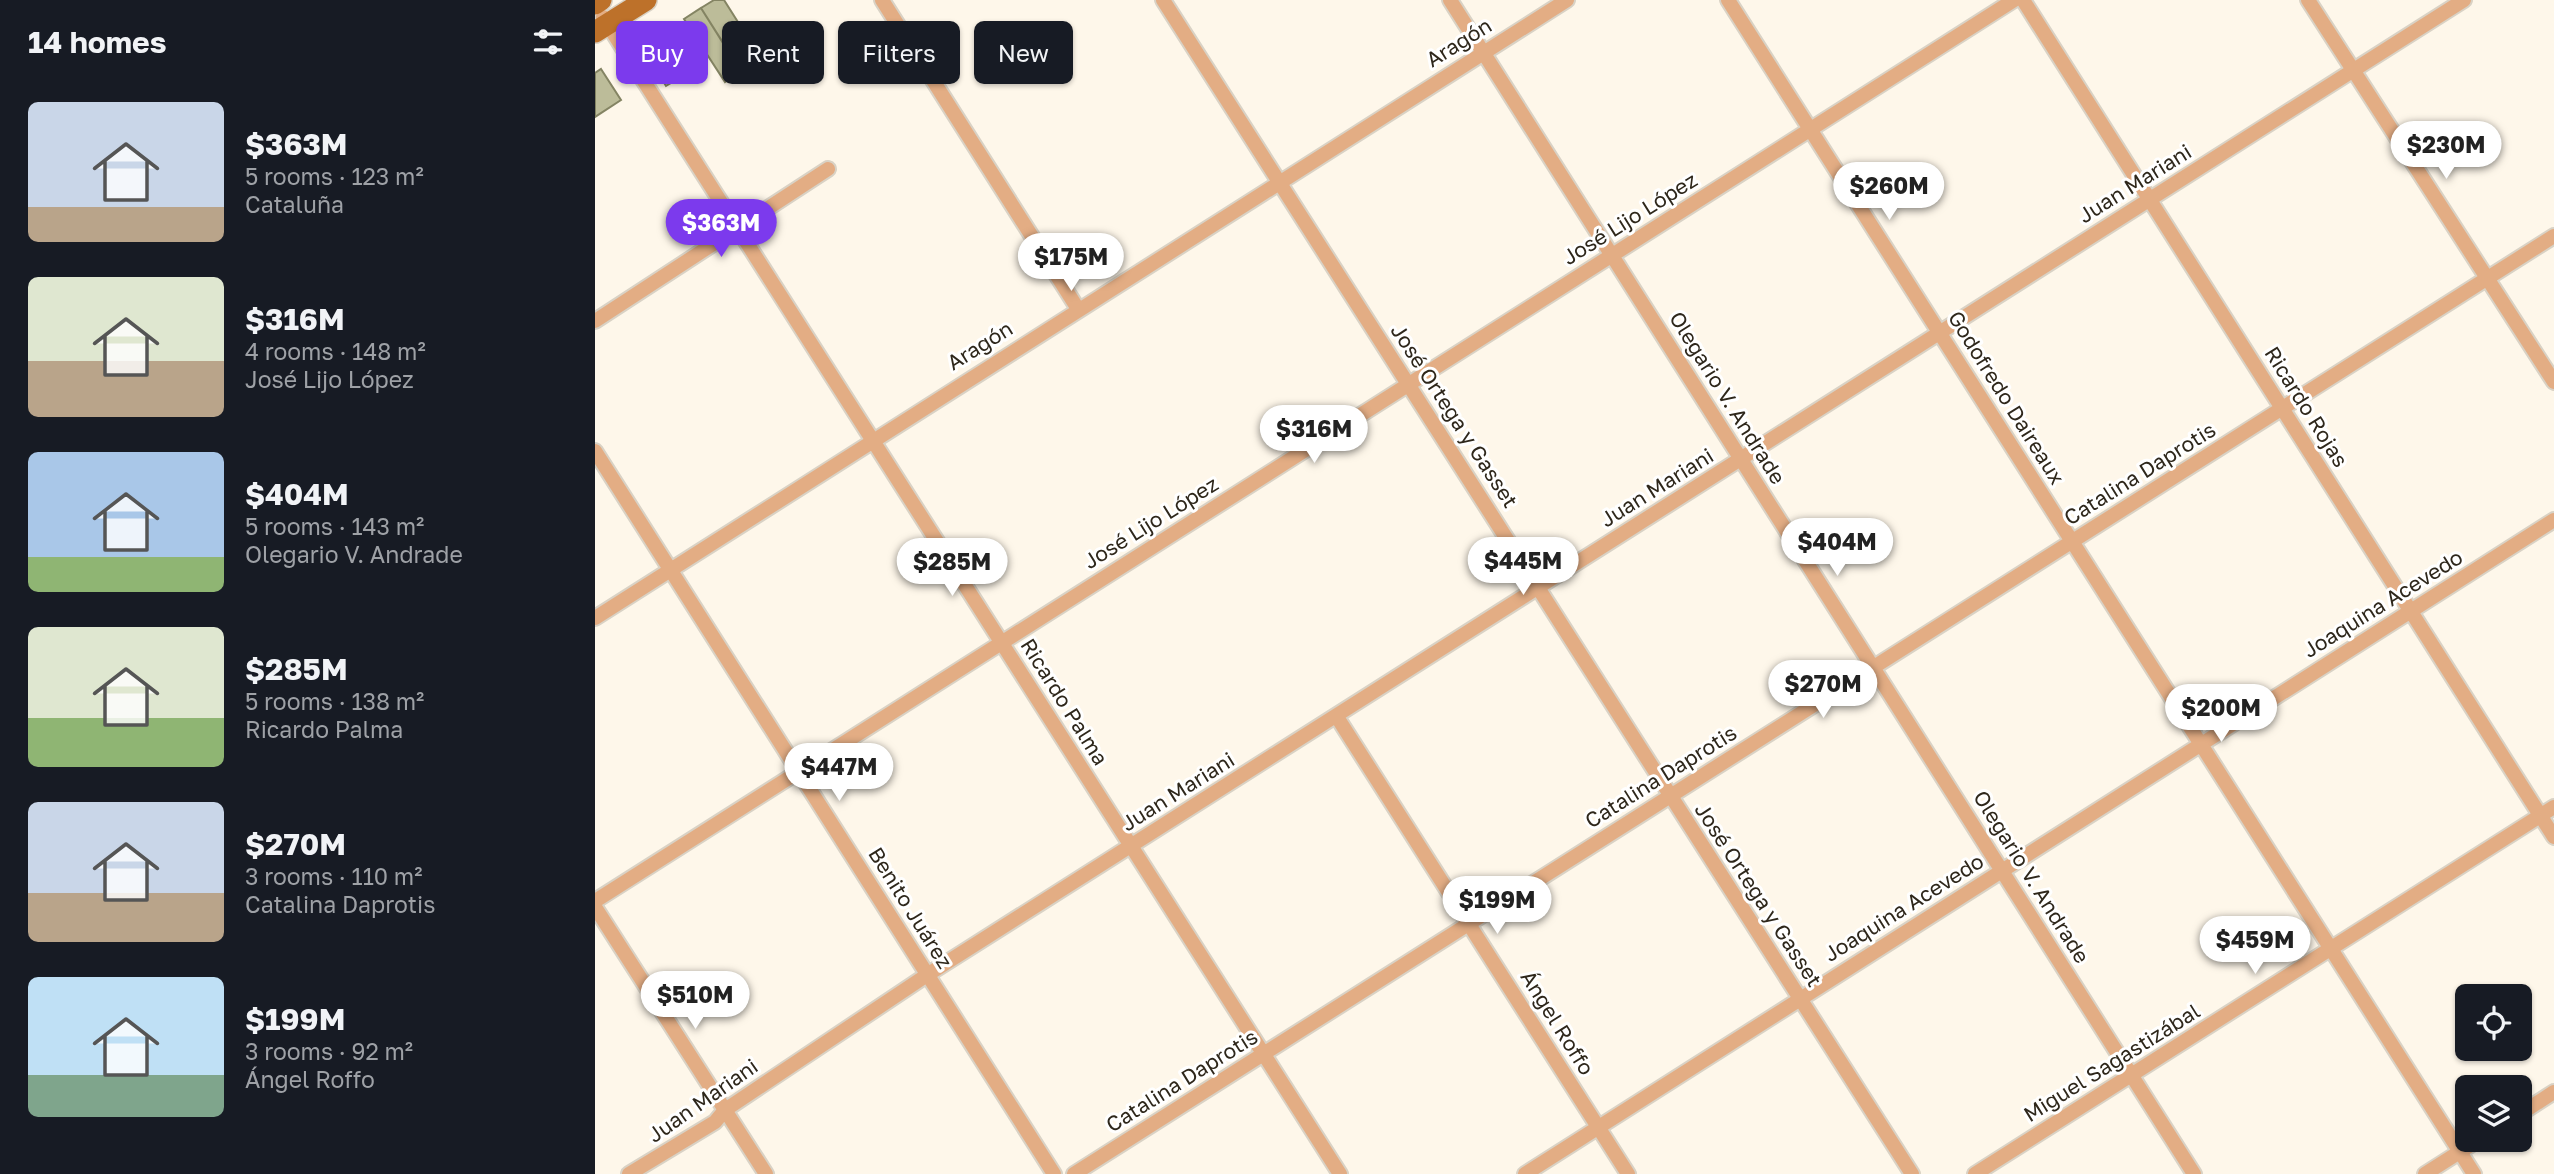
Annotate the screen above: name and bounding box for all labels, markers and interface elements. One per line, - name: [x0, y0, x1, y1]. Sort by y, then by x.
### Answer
- street label: Aragón: [1421, 12, 1496, 72]
- chip: Buy: [616, 21, 708, 84]
- chip: Rent: [722, 21, 824, 84]
- chip: Filters: [838, 21, 960, 84]
- chip: New: [974, 21, 1073, 84]
- icon: filters: [529, 23, 567, 61]
- text: 14 homes: [28, 24, 167, 60]
- pin: $230M: [2397, 122, 2495, 181]
- text: $363M: [245, 126, 347, 162]
- icon: home: [84, 130, 168, 214]
- text: $230M: [2407, 130, 2485, 158]
- street label: Juan Mariani: [2073, 138, 2196, 228]
- text: 5 rooms · 123 m²: [245, 162, 424, 190]
- pin: $260M: [1840, 162, 1938, 222]
- street label: José Lijo López: [1557, 166, 1702, 270]
- text: $260M: [1849, 171, 1929, 199]
- text: Cataluña: [245, 190, 344, 218]
- pin: $363M: [672, 200, 770, 259]
- text: $363M: [682, 208, 760, 236]
- pin: $175M: [1022, 233, 1120, 293]
- text: $175M: [1034, 242, 1108, 270]
- text: $316M: [245, 301, 345, 337]
- icon: home: [84, 305, 168, 389]
- street label: Olegario V. Andrade: [1664, 306, 1792, 489]
- street label: Godofredo Daireaux: [1943, 306, 2071, 489]
- street label: Aragón: [942, 315, 1017, 375]
- street label: José Ortega y Gasset: [1386, 319, 1524, 512]
- text: 4 rooms · 148 m²: [245, 337, 426, 365]
- street label: Ricardo Rojas: [2259, 341, 2354, 472]
- text: José Lijo López: [245, 365, 414, 393]
- pin: $316M: [1265, 406, 1363, 465]
- text: $316M: [1276, 414, 1352, 442]
- street label: Catalina Daprotis: [2059, 416, 2220, 530]
- street label: Juan Mariani: [1595, 442, 1718, 532]
- street label: José Lijo López: [1078, 470, 1223, 574]
- text: $404M: [245, 476, 349, 512]
- icon: home: [84, 480, 168, 564]
- text: 5 rooms · 143 m²: [245, 512, 424, 540]
- pin: $404M: [1788, 518, 1886, 578]
- text: $404M: [1797, 527, 1877, 555]
- pin: $285M: [903, 538, 1001, 598]
- pin: $445M: [1474, 538, 1572, 597]
- text: Olegario V. Andrade: [245, 540, 463, 568]
- street label: Joaquina Acevedo: [2298, 544, 2467, 663]
- text: $445M: [1484, 546, 1562, 574]
- text: $285M: [913, 547, 991, 575]
- street label: Ricardo Palma: [1016, 633, 1114, 770]
- text: $285M: [245, 651, 348, 687]
- icon: home: [84, 655, 168, 739]
- pin: $270M: [1774, 660, 1872, 720]
- text: $270M: [1784, 669, 1862, 697]
- pin: $200M: [2172, 684, 2270, 744]
- text: 5 rooms · 138 m²: [245, 687, 424, 715]
- text: $200M: [2181, 693, 2261, 721]
- text: Ricardo Palma: [245, 715, 403, 743]
- street label: Catalina Daprotis: [1580, 719, 1741, 833]
- pin: $447M: [790, 744, 888, 803]
- street label: Juan Mariani: [1116, 746, 1239, 836]
- text: $447M: [800, 752, 878, 780]
- street label: Olegario V. Andrade: [1968, 785, 2096, 968]
- street label: José Ortega y Gasset: [1690, 798, 1828, 991]
- text: $270M: [245, 826, 346, 862]
- icon: home: [84, 830, 168, 914]
- street label: Benito Juárez: [863, 842, 958, 973]
- street label: Joaquina Acevedo: [1819, 848, 1988, 967]
- text: 3 rooms · 110 m²: [245, 862, 422, 890]
- pin: $199M: [1448, 876, 1546, 936]
- text: $199M: [1459, 885, 1535, 913]
- text: Catalina Daprotis: [245, 890, 435, 918]
- pin: $459M: [2206, 916, 2304, 976]
- text: $459M: [2216, 925, 2294, 953]
- street label: Ángel Roffo: [1515, 965, 1600, 1080]
- pin: $510M: [646, 972, 744, 1031]
- text: $510M: [657, 980, 733, 1008]
- map controls: [2455, 984, 2532, 1152]
- button: locate: [2455, 984, 2532, 1061]
- street label: Miguel Sagastizábal: [2019, 997, 2204, 1127]
- text: $199M: [245, 1001, 345, 1037]
- icon: home: [84, 1005, 168, 1089]
- street label: Catalina Daprotis: [1101, 1023, 1262, 1137]
- text: 3 rooms · 92 m²: [245, 1037, 413, 1065]
- street label: Juan Mariani: [642, 1053, 763, 1148]
- text: Ángel Roffo: [245, 1065, 375, 1093]
- button: layers: [2455, 1075, 2532, 1152]

